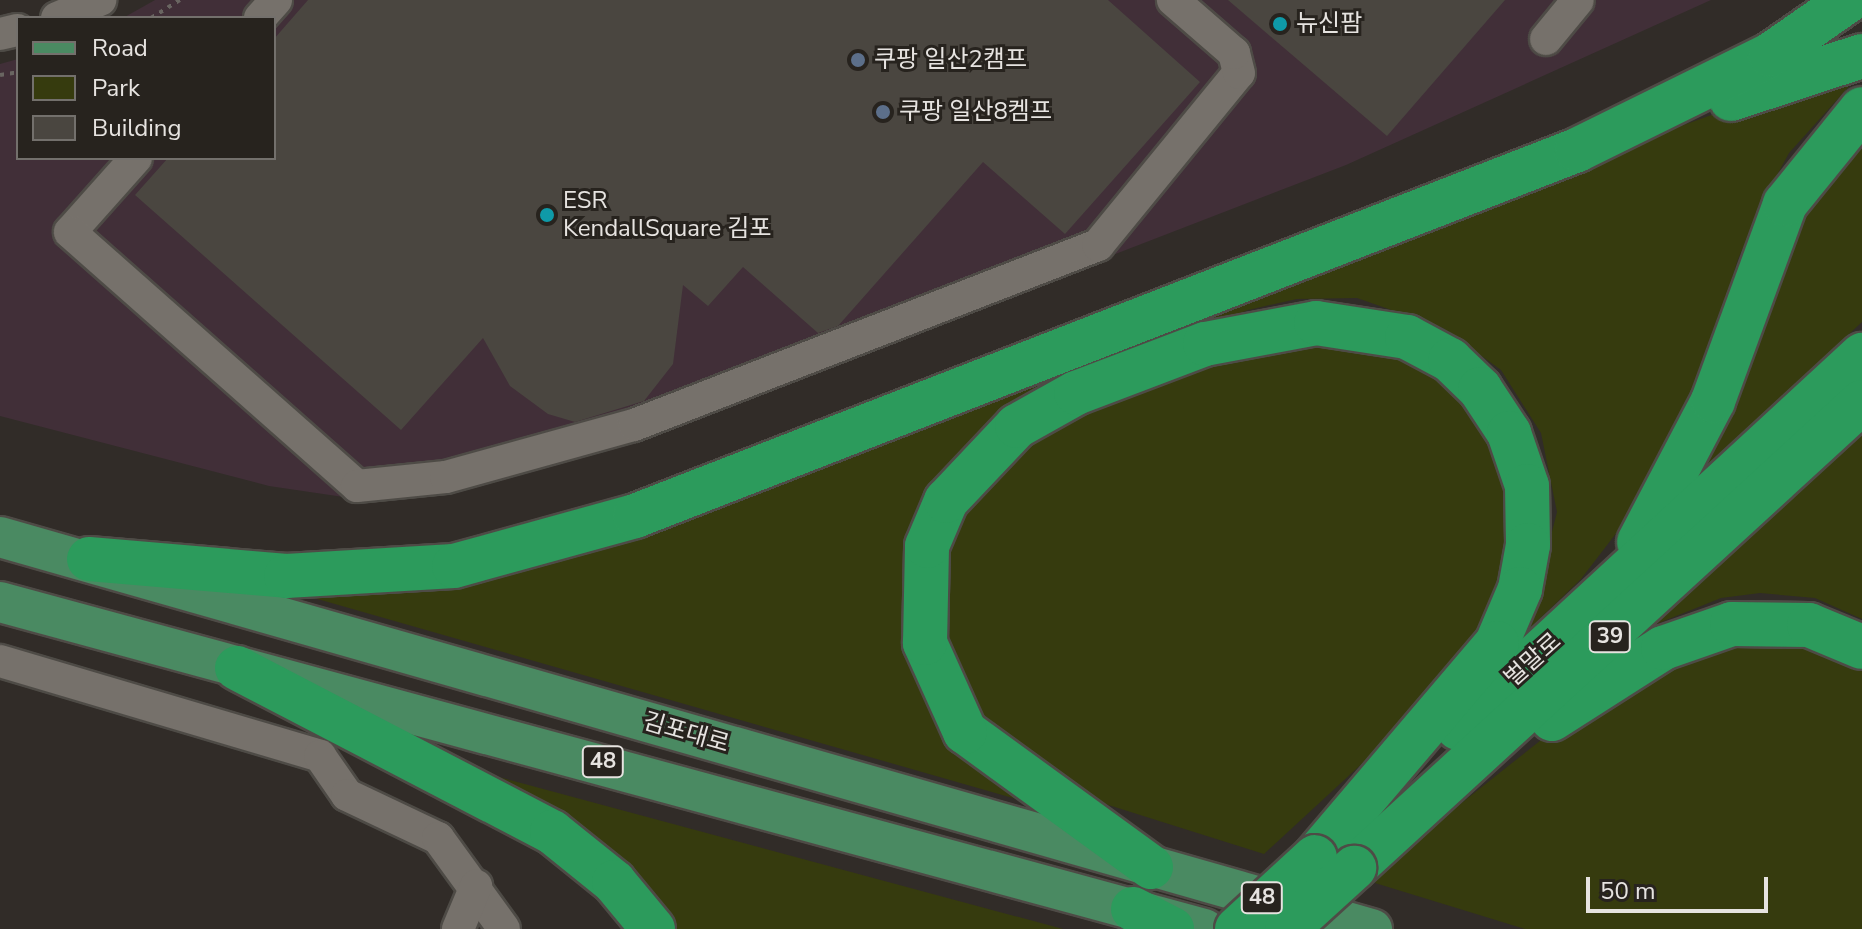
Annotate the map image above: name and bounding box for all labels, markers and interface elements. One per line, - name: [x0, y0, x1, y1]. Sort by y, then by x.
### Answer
- place label: 뉴신팜: [1296, 10, 1362, 38]
- marker: 뉴신팜: [1271, 15, 1289, 33]
- legend: [16, 16, 276, 160]
- text: Road: [92, 32, 148, 64]
- place label: 쿠팡 일산2캠프: [874, 46, 1027, 74]
- marker: 쿠팡 일산2캠프: [849, 51, 867, 69]
- text: Park: [92, 72, 140, 104]
- place label: 쿠팡 일산8켐프: [899, 98, 1052, 126]
- marker: 쿠팡 일산8켐프: [874, 103, 892, 121]
- text: Building: [92, 112, 182, 144]
- place label: ESR KendallSquare 김포: [563, 187, 772, 243]
- marker: ESR KendallSquare 김포: [538, 206, 556, 224]
- road number: 39: [1588, 619, 1632, 655]
- street label: 벌말로: [1499, 627, 1567, 693]
- street label: 김포대로: [640, 707, 732, 759]
- road number: 48: [581, 744, 625, 780]
- scale bar: [1590, 861, 1772, 911]
- text: 50 m: [1600, 875, 1656, 907]
- road number: 48: [1240, 880, 1284, 916]

